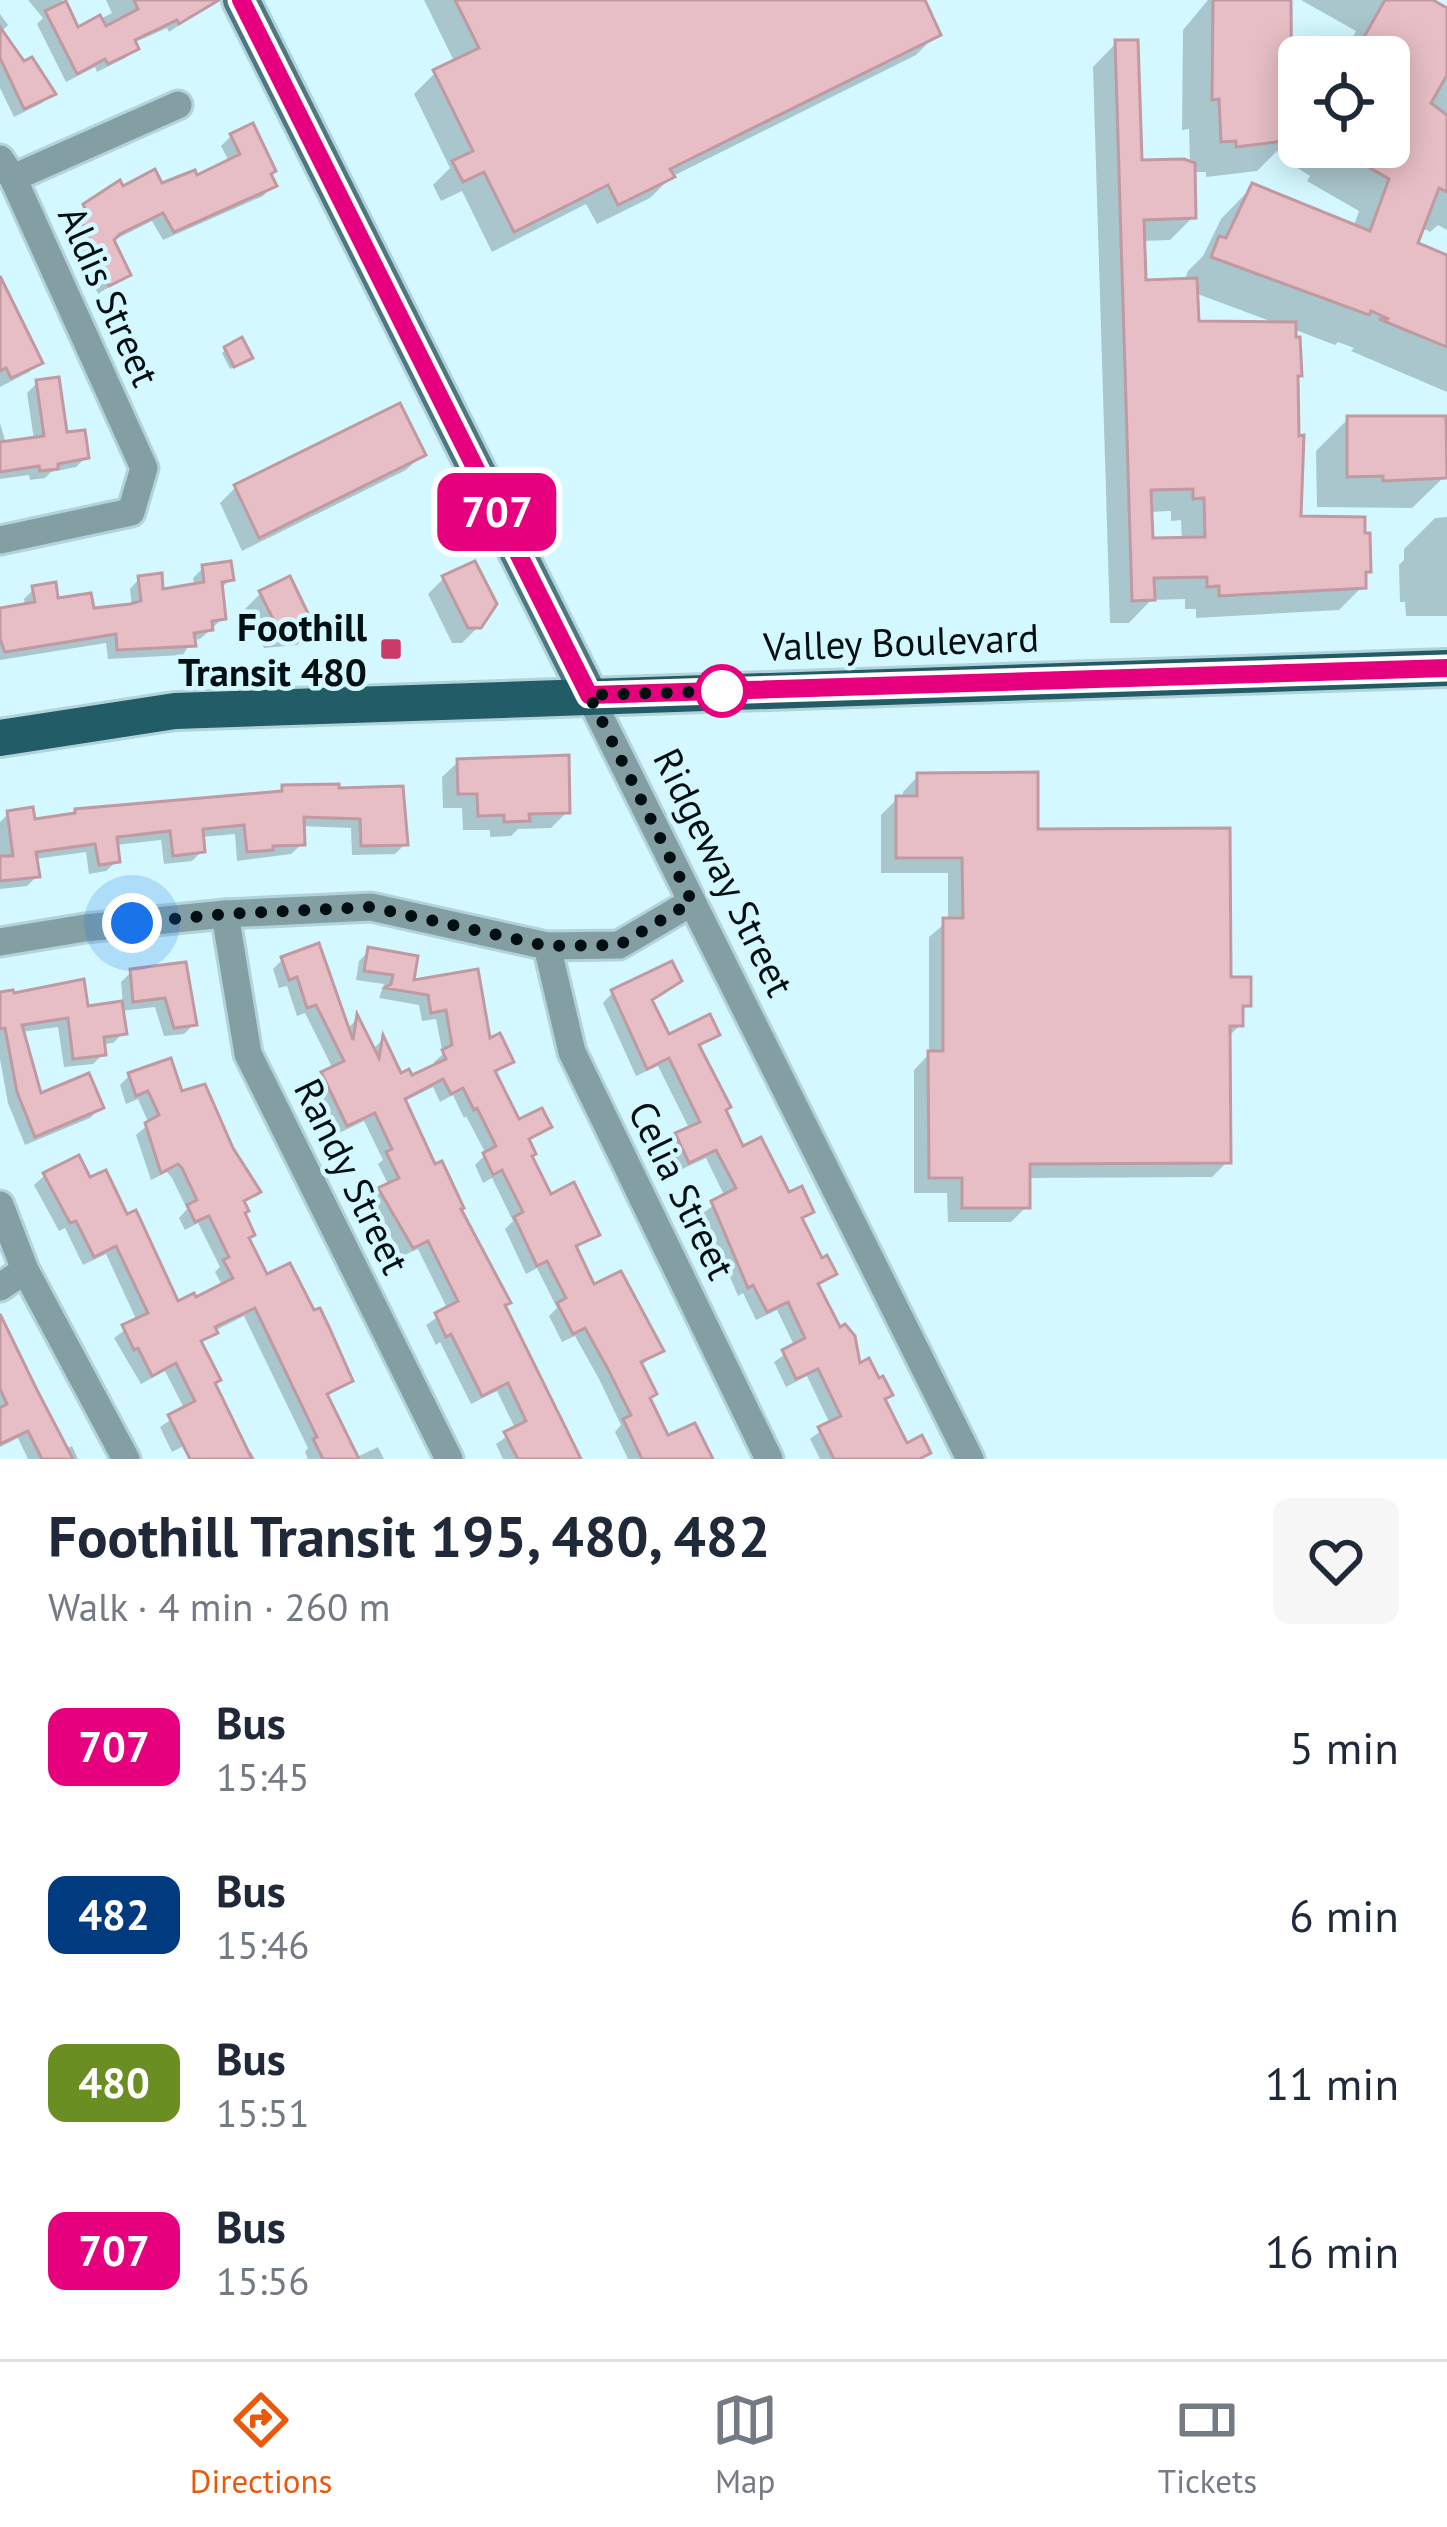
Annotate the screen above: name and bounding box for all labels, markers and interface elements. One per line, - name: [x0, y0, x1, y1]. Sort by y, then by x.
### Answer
- map controls: [1278, 36, 1410, 168]
- button: locate: [1278, 36, 1410, 168]
- street label: Aldis Street: [47, 198, 172, 394]
- line badge: 707: [428, 473, 566, 551]
- text: 707: [461, 484, 533, 539]
- place label: Foothill Transit 480: [178, 601, 368, 697]
- street label: Valley Boulevard: [761, 611, 1040, 672]
- marker: Foothill Transit 480: [378, 636, 404, 662]
- unlabelled marker: [697, 666, 747, 716]
- street label: Ridgeway Street: [642, 739, 806, 1004]
- your location: [102, 893, 162, 953]
- street label: Randy Street: [283, 1070, 422, 1282]
- street label: Celia Street: [617, 1092, 747, 1287]
- button: heart: [1273, 1498, 1399, 1624]
- text: Foothill Transit 195, 480, 482: [48, 1499, 770, 1573]
- text: Walk · 4 min · 260 m: [48, 1581, 390, 1632]
- text: Bus: [216, 1693, 286, 1751]
- text: 5 min: [1289, 1718, 1399, 1776]
- text: 707: [78, 1719, 150, 1774]
- text: 15:45: [216, 1751, 310, 1802]
- text: Bus: [216, 1861, 286, 1919]
- text: 6 min: [1289, 1886, 1399, 1944]
- text: 482: [78, 1887, 150, 1942]
- text: 15:46: [216, 1919, 310, 1970]
- text: Bus: [216, 2029, 286, 2087]
- text: 11 min: [1265, 2054, 1399, 2112]
- text: 480: [78, 2055, 150, 2110]
- text: 15:51: [216, 2087, 310, 2138]
- text: Bus: [216, 2197, 286, 2255]
- text: 16 min: [1265, 2222, 1399, 2280]
- text: 707: [78, 2223, 150, 2278]
- text: 15:56: [216, 2255, 310, 2306]
- tab: Directions: [190, 2387, 332, 2502]
- tab: Map: [712, 2387, 778, 2502]
- tab: Tickets: [1158, 2387, 1257, 2502]

